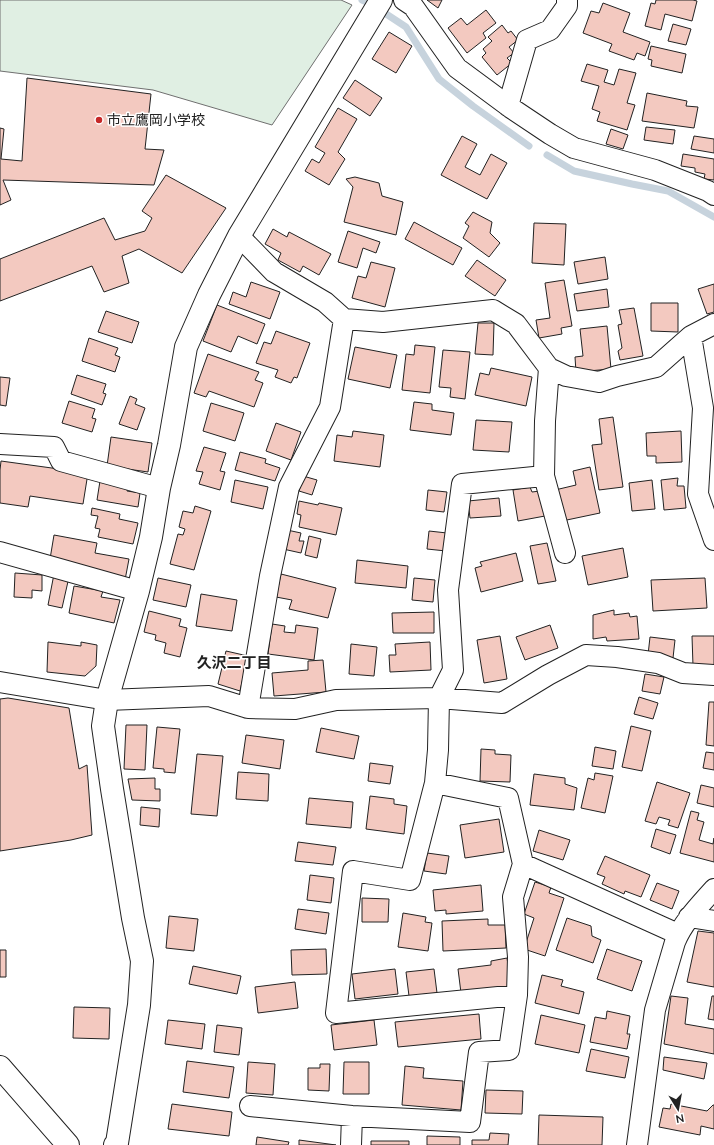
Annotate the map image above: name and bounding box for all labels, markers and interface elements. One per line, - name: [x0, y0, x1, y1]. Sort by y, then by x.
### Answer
- place label: 市立鷹岡小学校: [107, 111, 205, 129]
- marker: 市立鷹岡小学校: [94, 115, 104, 125]
- district label: 久沢二丁目: [196, 653, 272, 672]
- north arrow: [658, 1089, 698, 1129]
- text: N: [674, 1111, 685, 1126]

